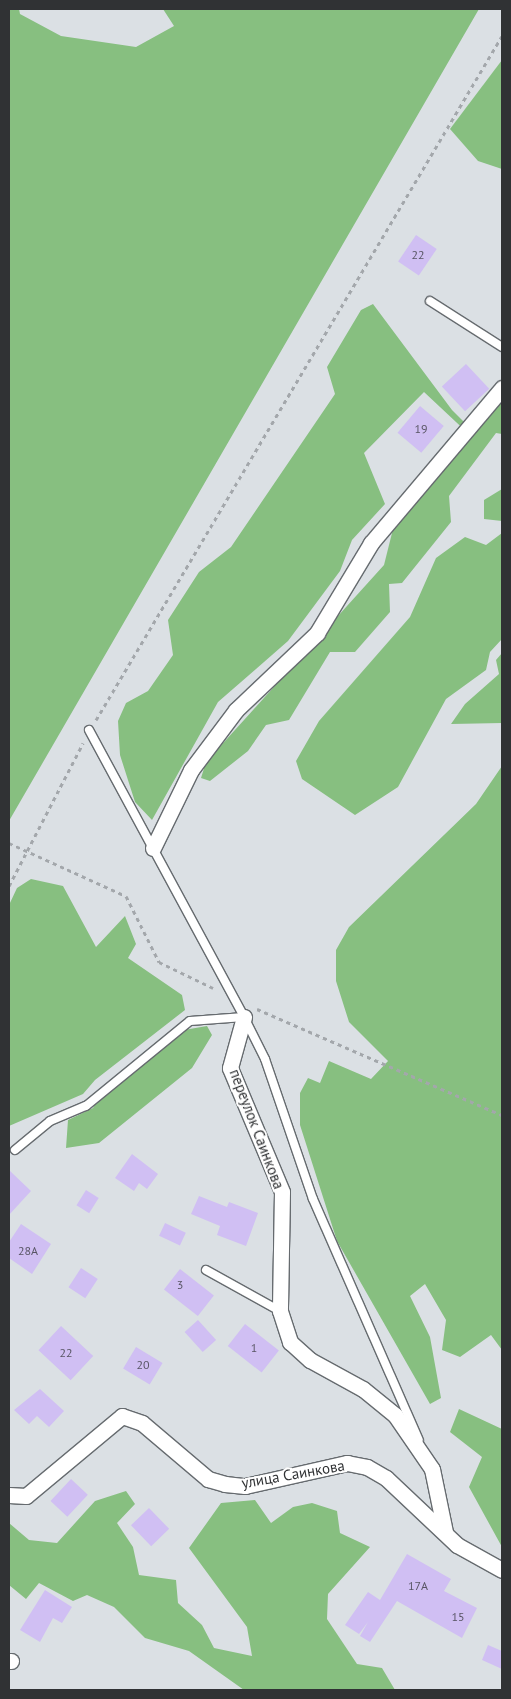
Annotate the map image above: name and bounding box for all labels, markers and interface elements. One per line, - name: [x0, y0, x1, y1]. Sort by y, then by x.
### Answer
- house number: 22: [411, 248, 425, 262]
- house number: 19: [414, 422, 428, 436]
- street label: переулок Саинкова: [226, 1067, 288, 1191]
- house number: 28А: [18, 1244, 38, 1258]
- house number: 3: [177, 1278, 183, 1292]
- house number: 1: [251, 1341, 257, 1355]
- house number: 22: [59, 1346, 73, 1360]
- house number: 20: [136, 1358, 150, 1372]
- street label: улица Саинкова: [240, 1456, 346, 1492]
- house number: 17А: [408, 1579, 428, 1593]
- house number: 15: [451, 1610, 465, 1624]

